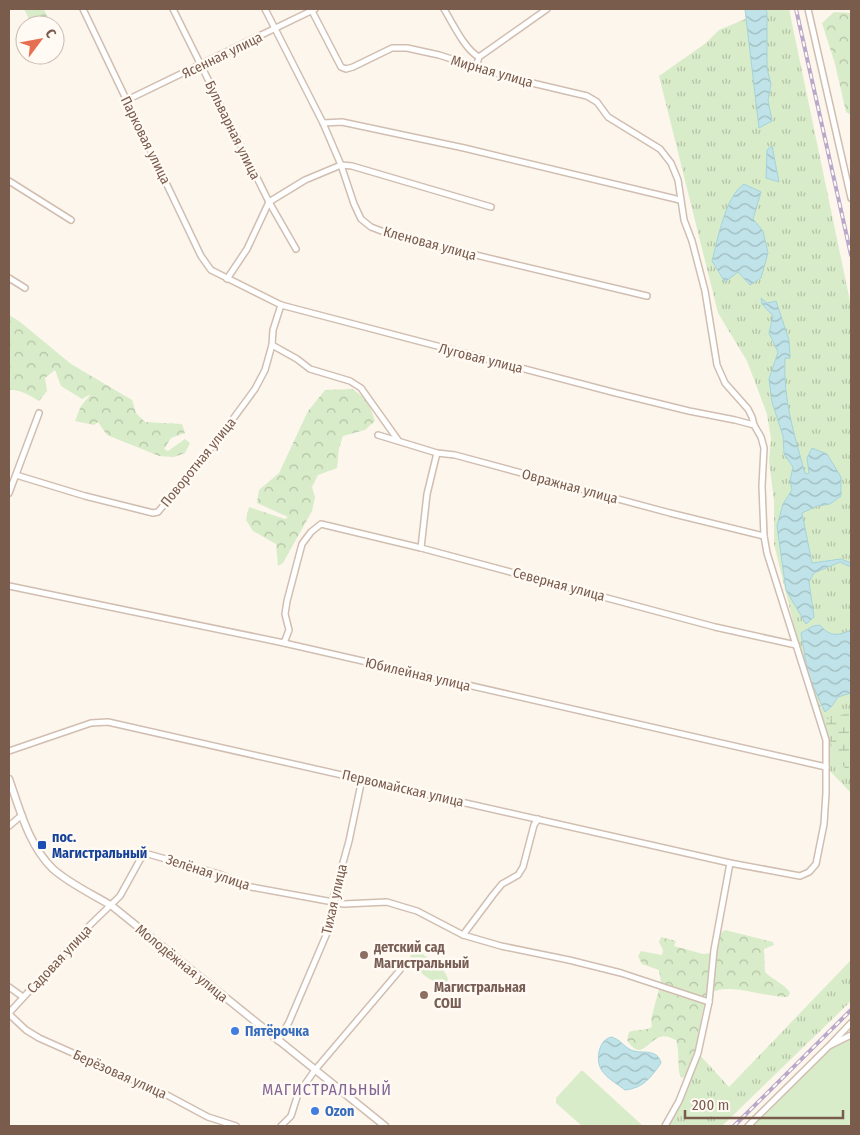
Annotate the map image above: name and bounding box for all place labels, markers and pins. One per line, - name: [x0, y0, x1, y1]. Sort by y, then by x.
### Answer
- place label: пос. Магистральный: [52, 829, 147, 862]
- marker: пос. Магистральный: [36, 839, 48, 851]
- place label: детский сад Магистральный: [373, 939, 469, 972]
- marker: детский сад Магистральный: [358, 949, 370, 961]
- place label: Магистральная СОШ: [434, 979, 526, 1012]
- marker: Магистральная СОШ: [418, 989, 430, 1001]
- place label: Пятёрочка: [245, 1023, 309, 1040]
- marker: Пятёрочка: [229, 1025, 241, 1037]
- place label: Ozon: [325, 1103, 354, 1120]
- marker: Ozon: [309, 1105, 321, 1117]

